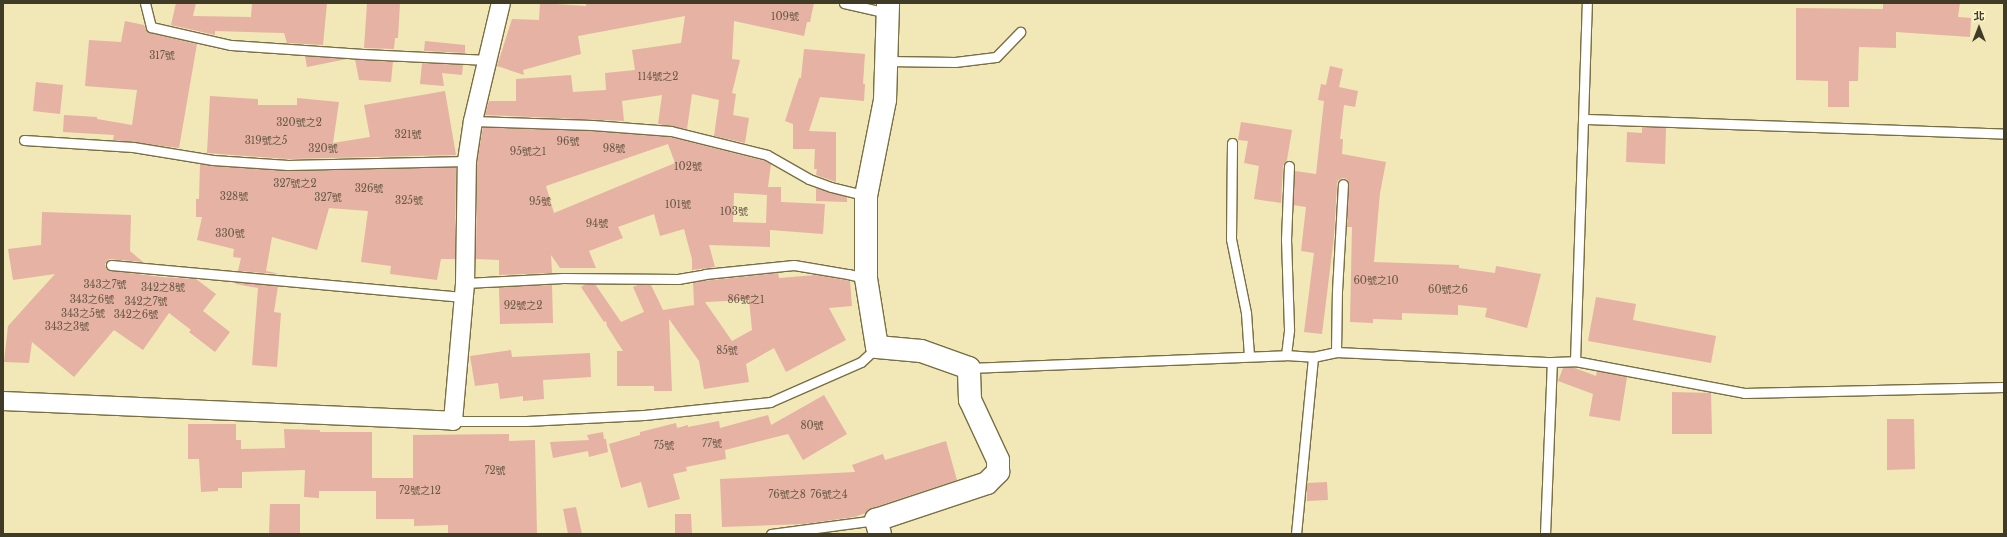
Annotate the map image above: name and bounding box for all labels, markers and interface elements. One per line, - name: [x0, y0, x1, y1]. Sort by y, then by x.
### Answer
- north arrow: [1959, 8, 1999, 48]
- text: 北: [1974, 9, 1985, 23]
- house number: 109號: [771, 11, 799, 23]
- house number: 317號: [149, 50, 175, 62]
- house number: 114號之2: [638, 71, 678, 83]
- house number: 320號之2: [276, 117, 322, 129]
- house number: 321號: [395, 129, 421, 141]
- house number: 319號之5: [245, 135, 287, 147]
- house number: 96號: [557, 136, 579, 148]
- house number: 320號: [308, 143, 338, 155]
- house number: 98號: [603, 143, 625, 155]
- house number: 95號之1: [510, 146, 546, 158]
- house number: 102號: [674, 161, 702, 173]
- house number: 327號之2: [273, 178, 317, 190]
- house number: 326號: [355, 183, 383, 195]
- house number: 328號: [220, 191, 248, 203]
- house number: 327號: [314, 192, 342, 204]
- house number: 325號: [395, 195, 423, 207]
- house number: 95號: [529, 196, 551, 208]
- house number: 101號: [665, 199, 691, 211]
- house number: 103號: [720, 206, 748, 218]
- house number: 94號: [586, 218, 608, 230]
- house number: 330號: [215, 228, 245, 240]
- house number: 60號之10: [1353, 275, 1399, 287]
- house number: 343之7號: [83, 279, 127, 291]
- house number: 342之8號: [141, 282, 185, 294]
- house number: 60號之6: [1428, 284, 1468, 296]
- house number: 343之6號: [70, 294, 114, 306]
- house number: 86號之1: [728, 294, 764, 306]
- house number: 342之7號: [124, 296, 168, 308]
- house number: 92號之2: [504, 300, 542, 312]
- house number: 343之5號: [61, 308, 105, 320]
- house number: 342之6號: [114, 309, 158, 321]
- house number: 343之3號: [45, 321, 89, 333]
- house number: 85號: [716, 345, 738, 357]
- house number: 80號: [800, 420, 824, 432]
- house number: 77號: [702, 438, 722, 450]
- house number: 75號: [654, 440, 674, 452]
- house number: 72號: [484, 465, 506, 477]
- house number: 72號之12: [399, 485, 441, 497]
- house number: 76號之8: [768, 489, 806, 501]
- house number: 76號之4: [810, 489, 848, 501]

